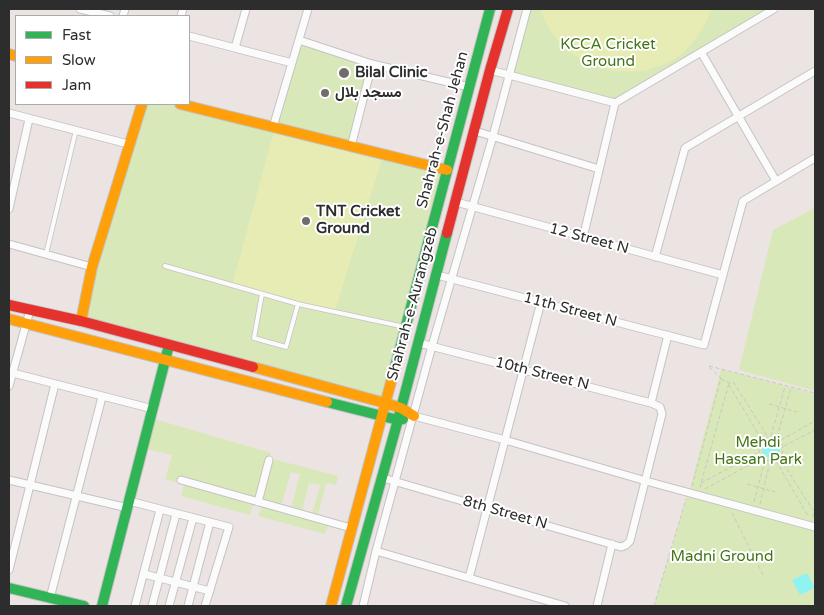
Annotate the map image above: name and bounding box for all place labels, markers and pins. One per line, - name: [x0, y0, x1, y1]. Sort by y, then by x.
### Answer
- place label: Bilal Clinic: [355, 64, 428, 82]
- marker: Bilal Clinic: [337, 66, 351, 80]
- place label: مسجد بلال: [335, 84, 402, 102]
- marker: مسجد بلال: [319, 87, 331, 99]
- place label: TNT Cricket Ground: [316, 203, 400, 238]
- marker: TNT Cricket Ground: [300, 215, 312, 227]

